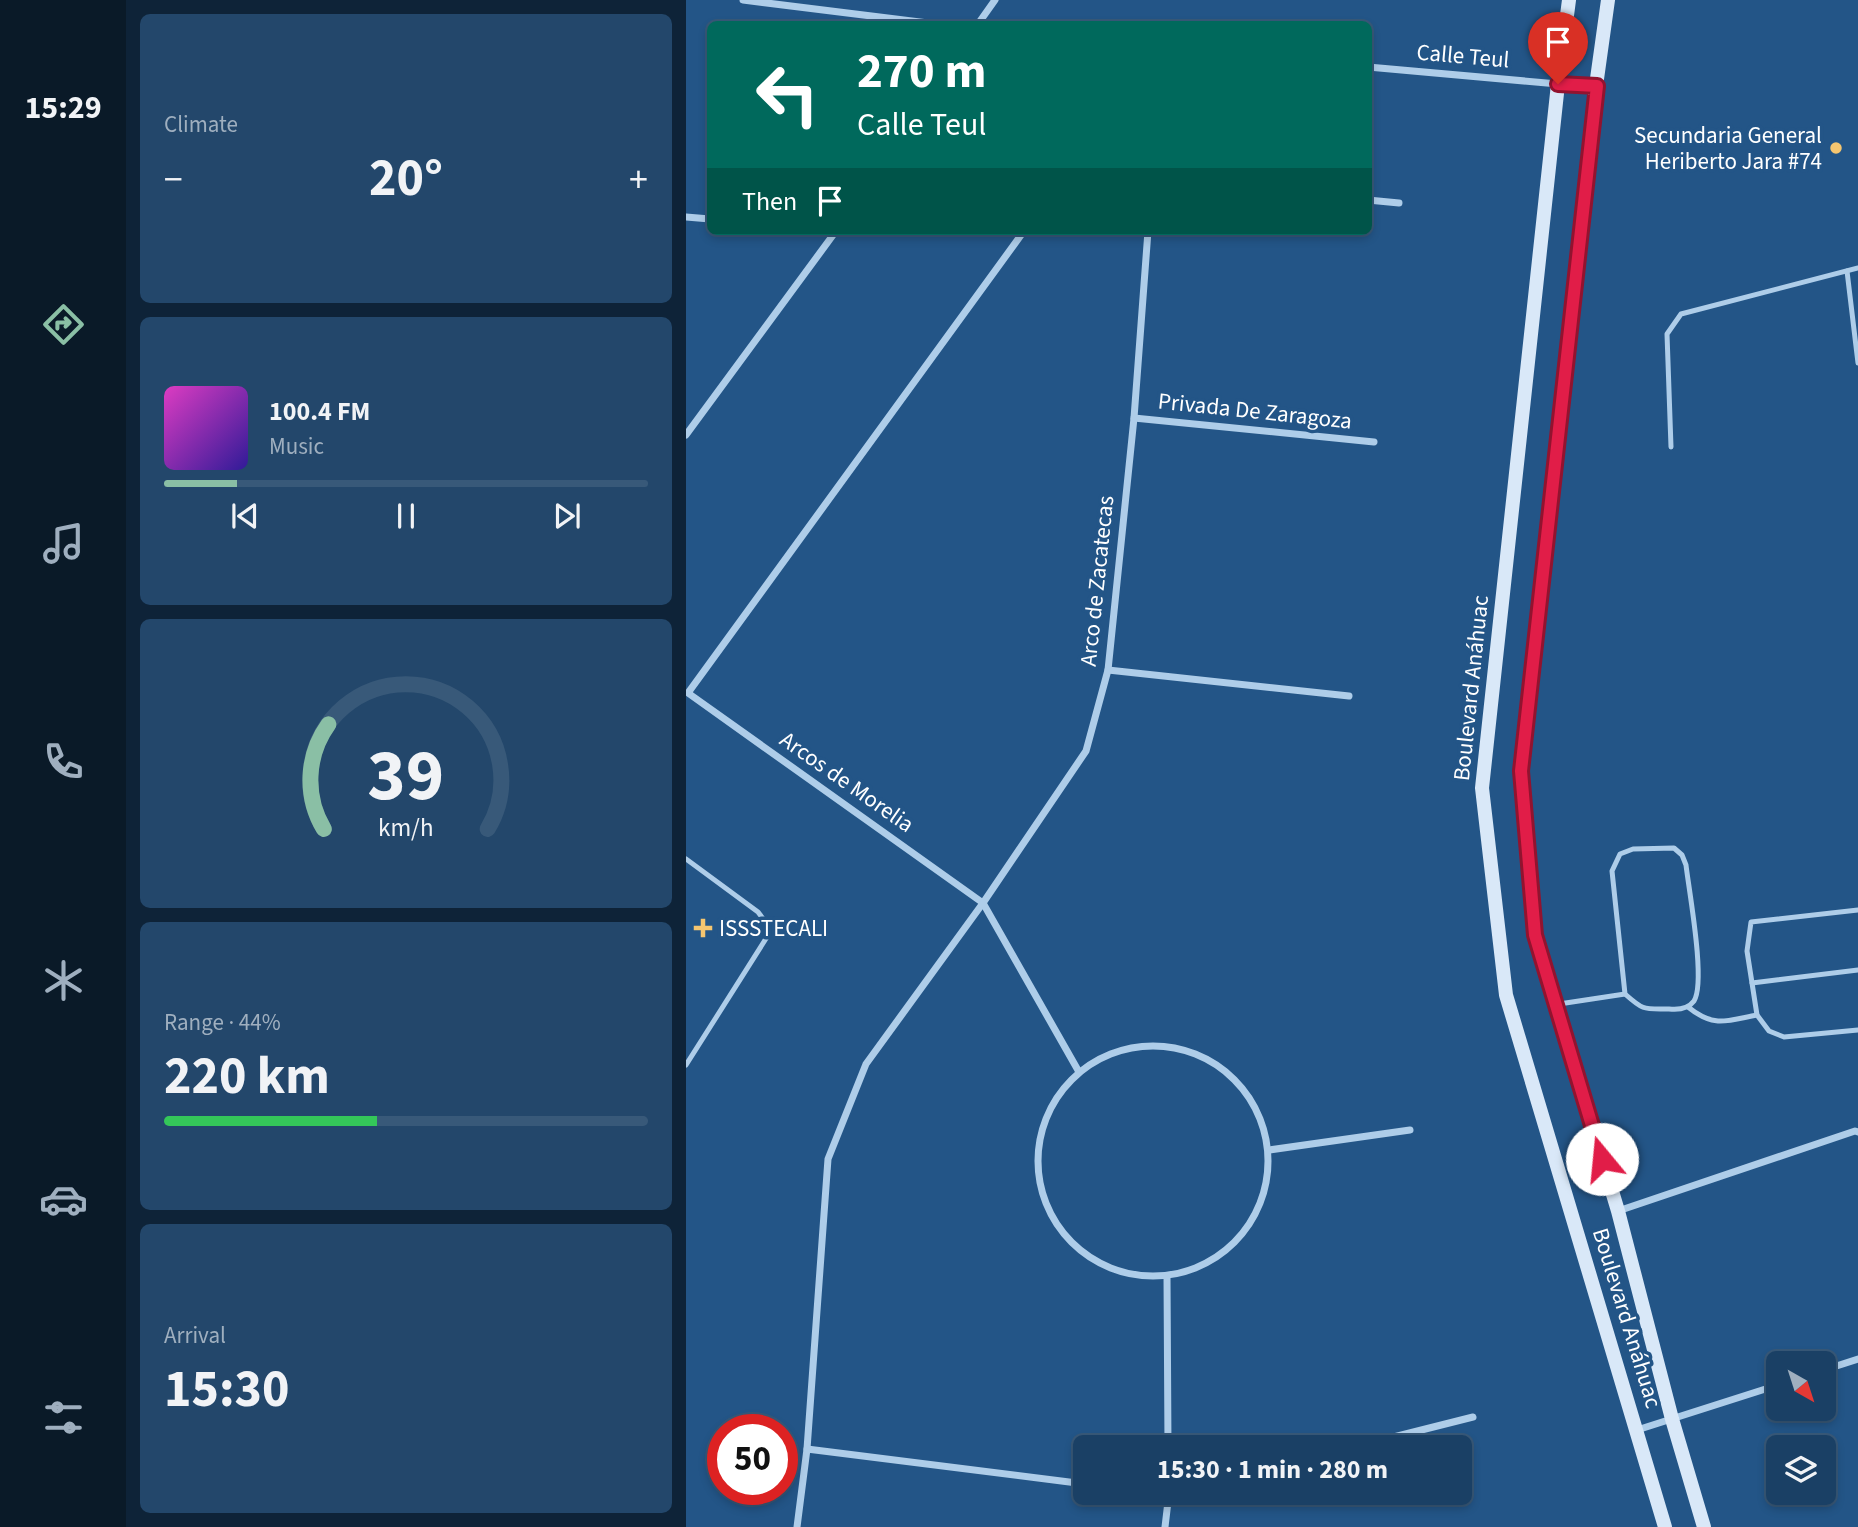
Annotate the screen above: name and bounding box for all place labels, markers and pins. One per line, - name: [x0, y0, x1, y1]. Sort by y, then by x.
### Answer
- pin: [1528, 12.0, 1588, 84]
- place label: Secundaria General Heriberto Jara #74: [1634, 119, 1822, 178]
- marker: Secundaria General Heriberto Jara #74: [1828, 140, 1844, 156]
- place label: ISSSTECALI: [719, 912, 828, 945]
- marker: ISSSTECALI: [693, 918, 713, 938]

